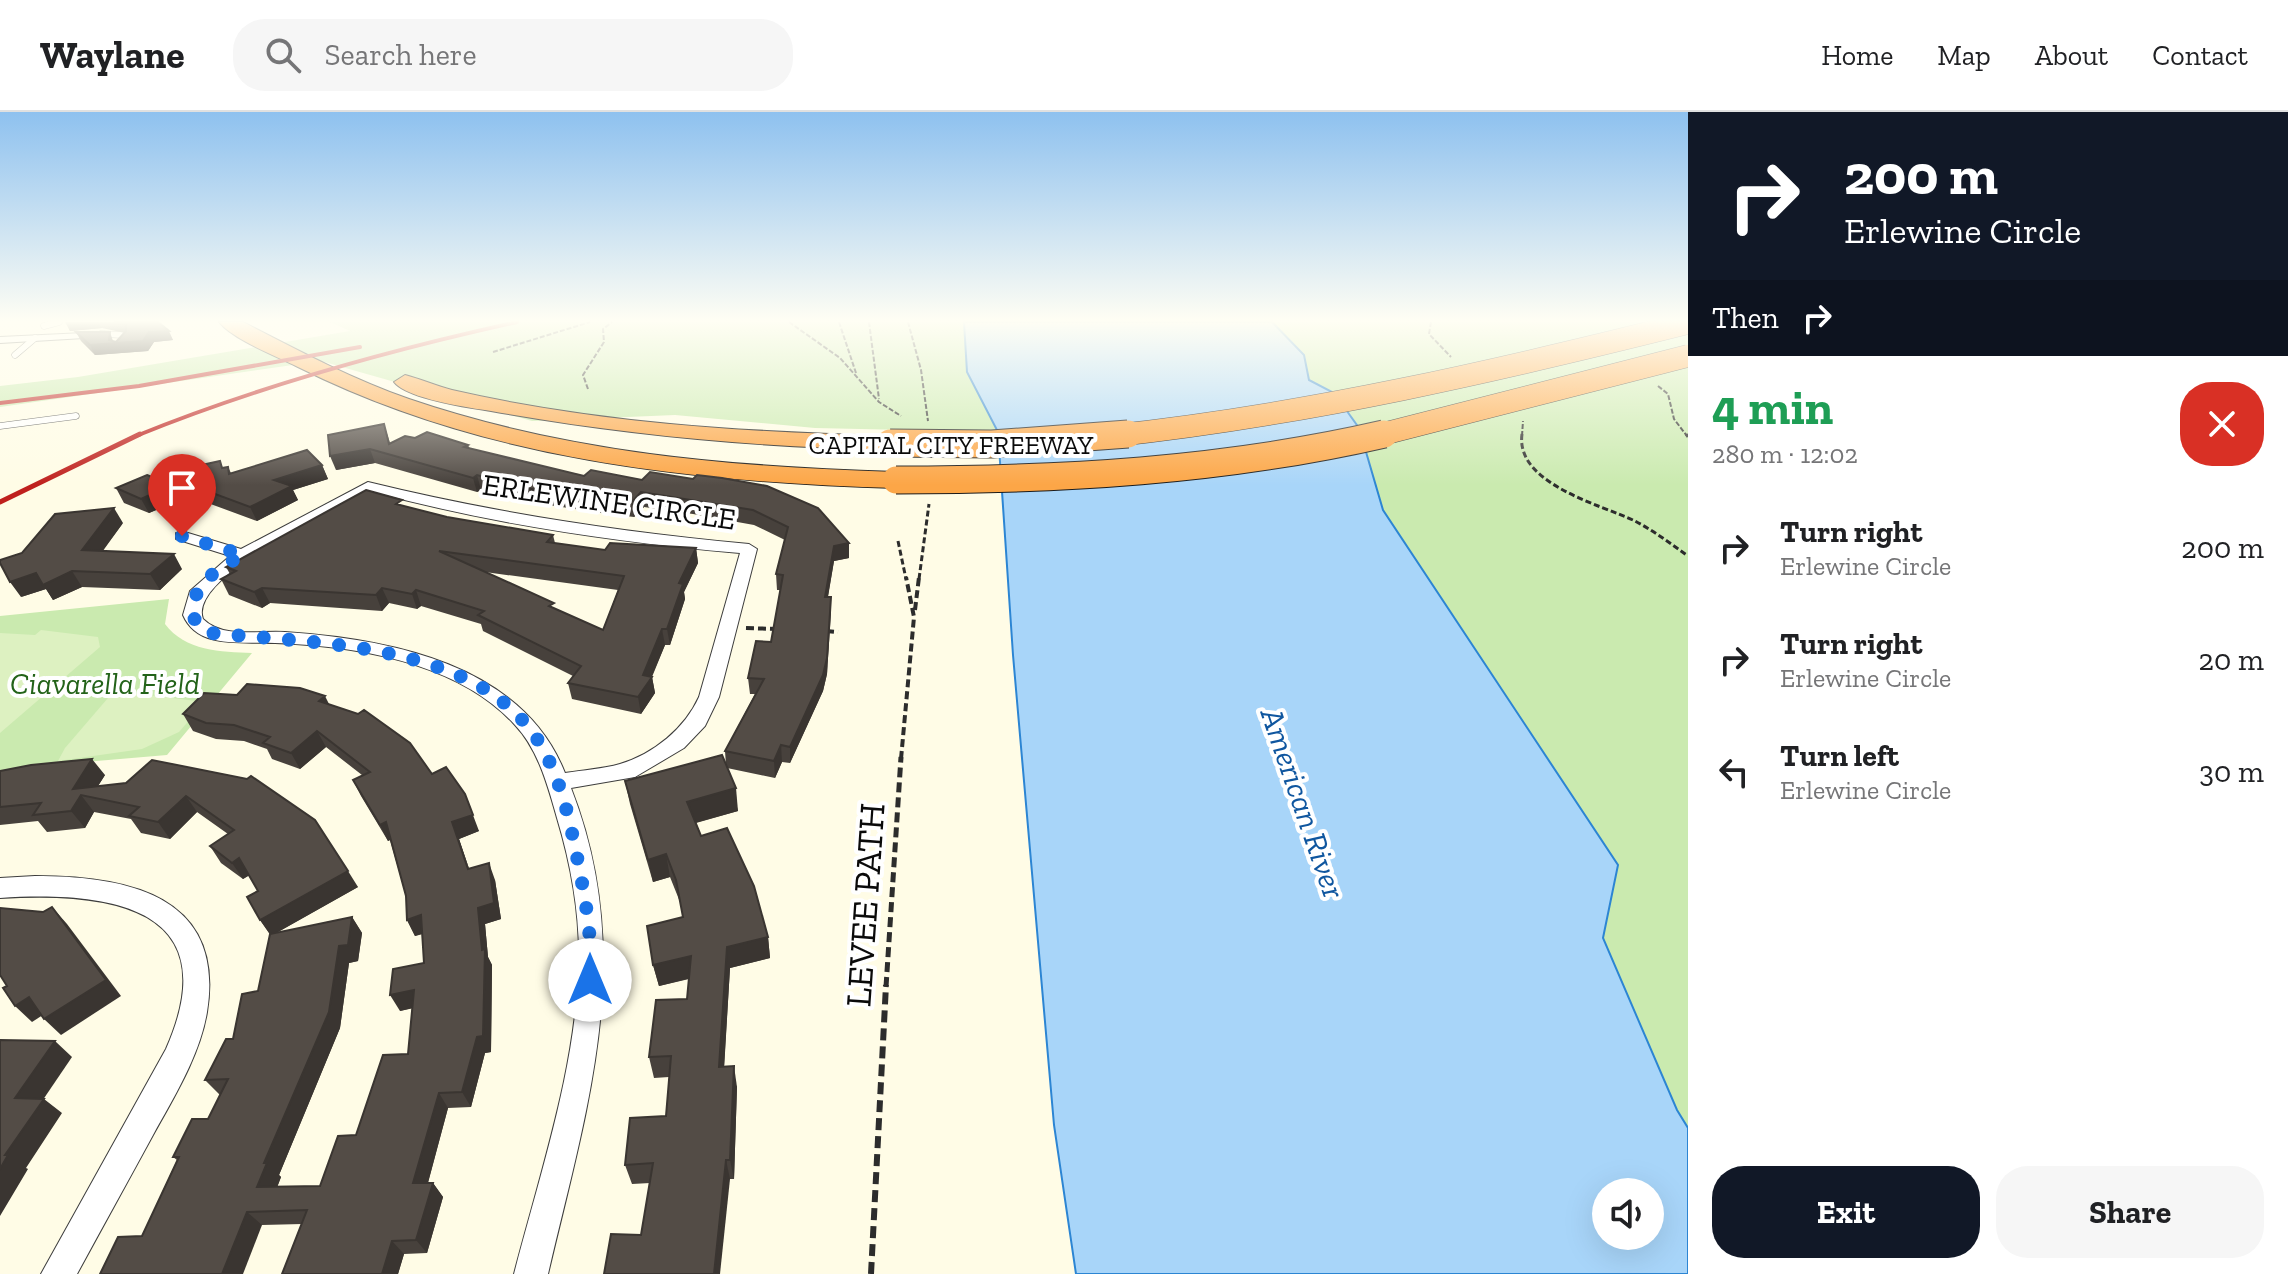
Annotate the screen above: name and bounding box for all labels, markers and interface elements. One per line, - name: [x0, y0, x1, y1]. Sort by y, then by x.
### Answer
- search box: [233, 19, 793, 91]
- text: Waylane: [40, 32, 185, 78]
- icon: search: [261, 33, 305, 77]
- text: Search here: [325, 37, 477, 73]
- text: Home: [1821, 39, 1893, 72]
- text: Map: [1937, 39, 1991, 72]
- text: About: [2035, 39, 2108, 72]
- text: Contact: [2152, 39, 2248, 72]
- text: 200 m: [1844, 141, 1998, 208]
- icon: right: [1712, 144, 1816, 248]
- text: Erlewine Circle: [1844, 209, 2081, 252]
- icon: right: [1795, 296, 1839, 340]
- text: Then: [1712, 300, 1779, 336]
- text: 4 min: [1712, 379, 1833, 436]
- button: close: [2180, 382, 2264, 466]
- street label: CAPITAL CITY FREEWAY: [809, 429, 1093, 461]
- text: 280 m · 12:02: [1712, 438, 1858, 470]
- pin: [148, 454, 216, 536]
- icon: arrive: [160, 466, 204, 510]
- street label: ERLEWINE CIRCLE: [480, 466, 738, 538]
- text: Turn right: [1780, 514, 1922, 550]
- icon: right: [1712, 526, 1756, 570]
- text: 200 m: [2181, 530, 2264, 566]
- text: Erlewine Circle: [1780, 550, 1951, 582]
- text: Turn right: [1780, 626, 1922, 662]
- icon: right: [1712, 638, 1756, 682]
- text: 20 m: [2199, 642, 2264, 678]
- text: Erlewine Circle: [1780, 662, 1951, 694]
- park label: Ciavarella Field: [10, 666, 200, 702]
- water label: American River: [1252, 702, 1354, 904]
- text: Turn left: [1780, 738, 1899, 774]
- icon: left: [1712, 750, 1756, 794]
- text: 30 m: [2199, 754, 2264, 790]
- text: Erlewine Circle: [1780, 774, 1951, 806]
- street label: LEVEE PATH: [836, 802, 894, 1008]
- position arrow: [548, 938, 632, 1022]
- button: Exit: [1712, 1166, 1980, 1258]
- button: Share: [1996, 1166, 2264, 1258]
- map controls: [1592, 1178, 1664, 1250]
- button: sound: [1592, 1178, 1664, 1250]

